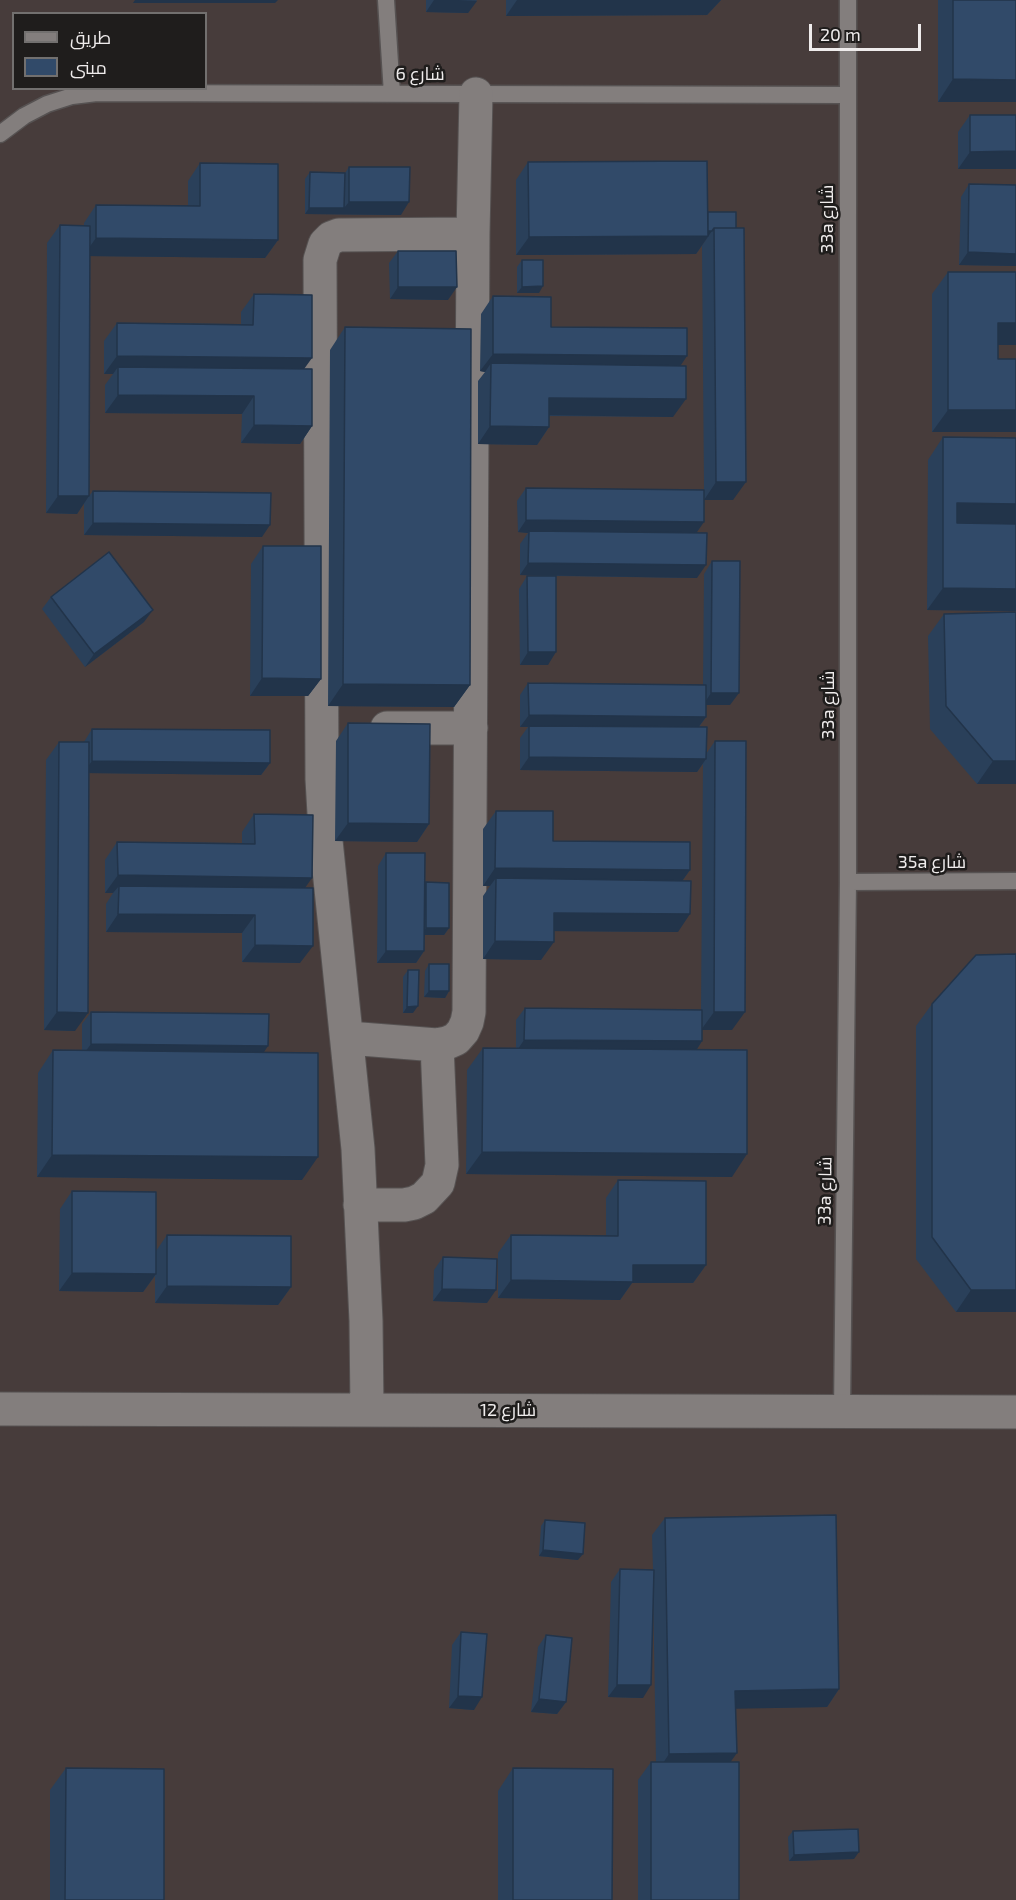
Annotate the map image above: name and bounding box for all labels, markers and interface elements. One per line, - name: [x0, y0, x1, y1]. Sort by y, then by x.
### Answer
- legend: [12, 12, 207, 90]
- scale bar: [812, 12, 924, 50]
- text: 20 m: [820, 23, 861, 45]
- text: طريق: [70, 26, 111, 48]
- text: مبنى: [70, 56, 107, 78]
- street label: شارع 6: [395, 63, 445, 85]
- street label: 33a شارع: [816, 185, 838, 253]
- street label: 33a شارع: [817, 671, 839, 739]
- street label: 35a شارع: [898, 851, 966, 873]
- street label: 33a شارع: [814, 1156, 836, 1226]
- street label: شارع 12: [480, 1399, 536, 1421]

